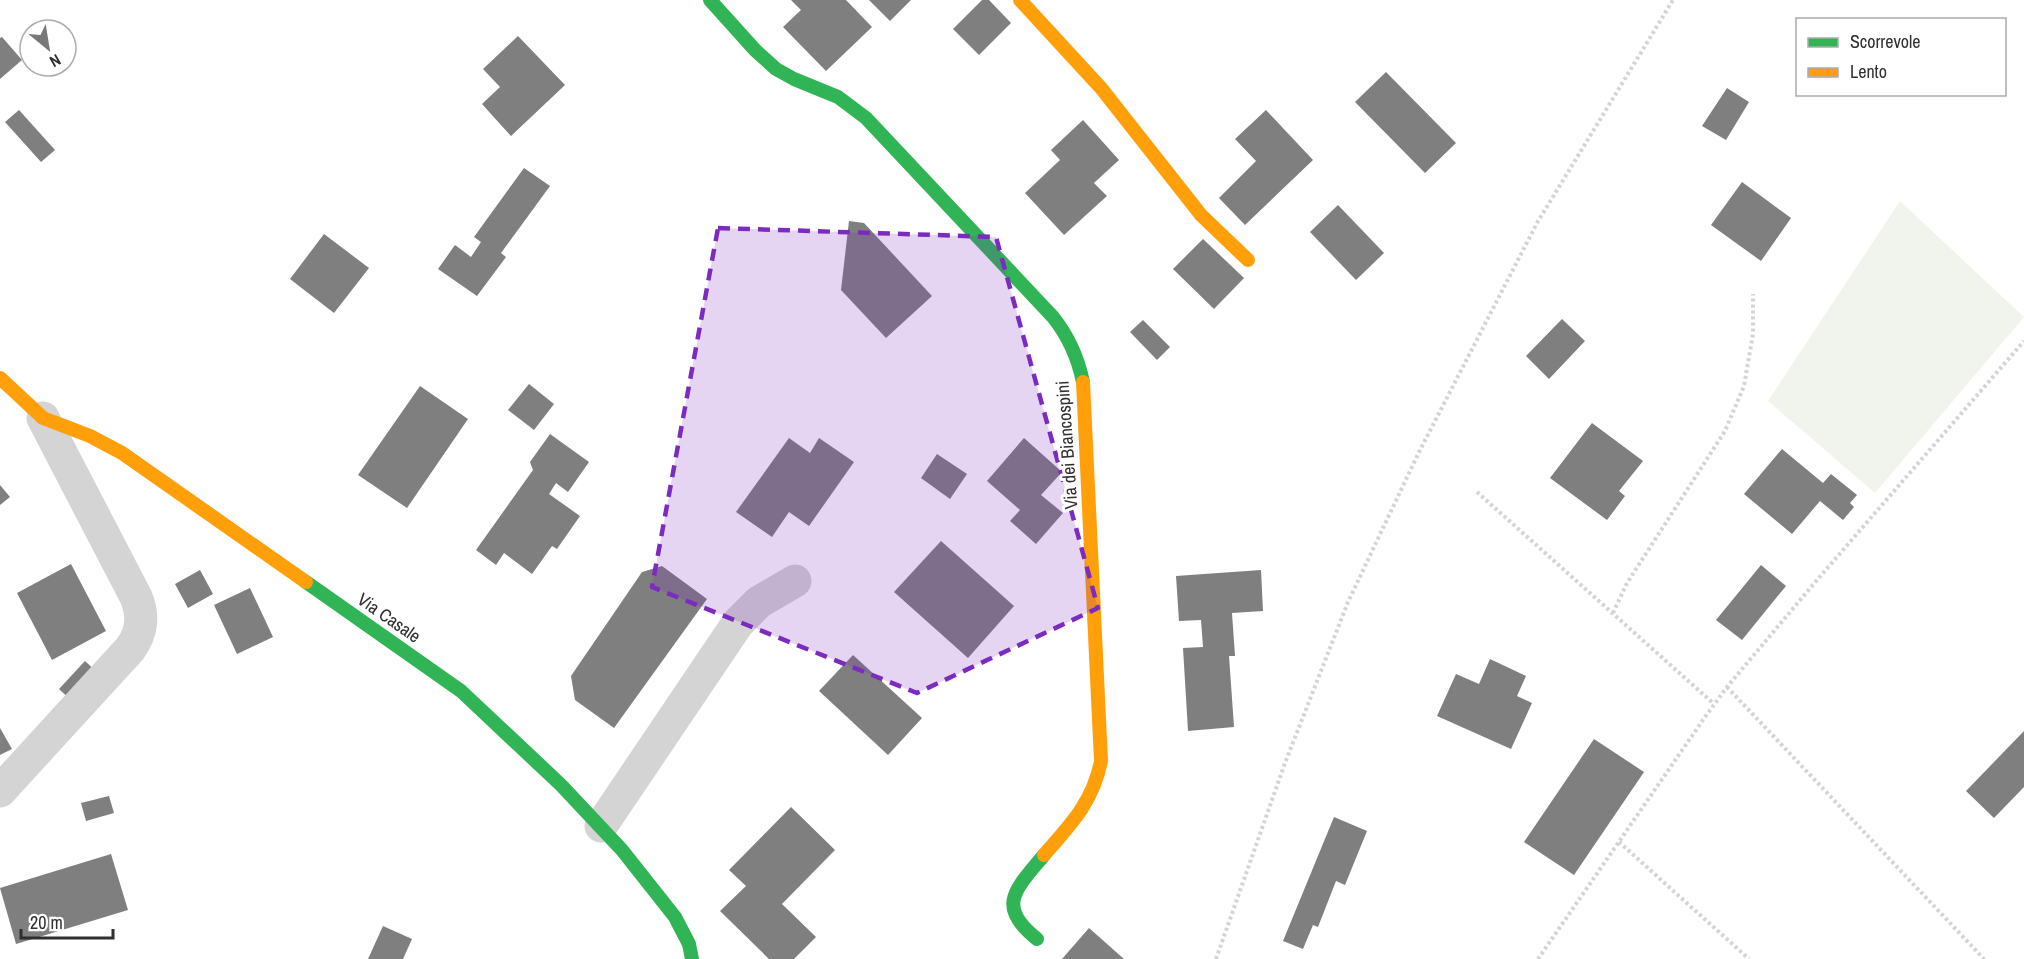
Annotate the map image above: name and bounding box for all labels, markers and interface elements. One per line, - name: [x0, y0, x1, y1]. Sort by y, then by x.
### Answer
- north arrow: [18, 18, 78, 78]
- legend: [1796, 18, 2006, 96]
- text: Scorrevole: [1850, 29, 1921, 54]
- text: N: [46, 49, 65, 73]
- text: Lento: [1850, 59, 1887, 84]
- street label: Via dei Biancospini: [1050, 380, 1083, 510]
- street label: Via Casale: [353, 587, 426, 648]
- scale bar: [21, 902, 112, 940]
- text: 20 m: [30, 910, 63, 935]

